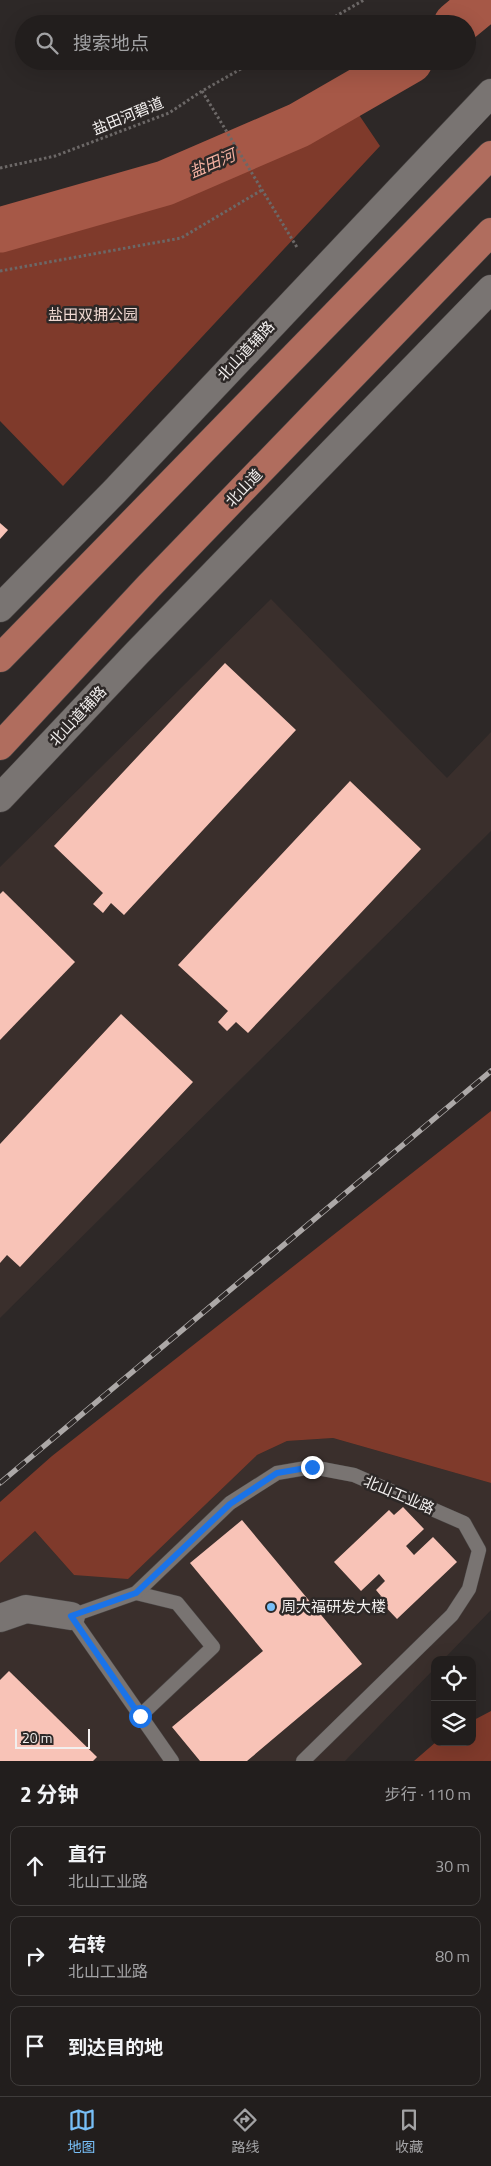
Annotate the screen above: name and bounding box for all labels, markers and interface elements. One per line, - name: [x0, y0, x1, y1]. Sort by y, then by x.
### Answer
- search box: [15, 15, 476, 70]
- text: 搜索地点: [73, 28, 149, 57]
- icon: search: [33, 29, 61, 57]
- street label: 盐田河碧道: [89, 91, 167, 140]
- water label: 盐田河: [185, 141, 242, 183]
- park label: 盐田双拥公园: [48, 303, 138, 326]
- street label: 北山道辅路: [212, 315, 280, 386]
- street label: 北山道: [220, 463, 268, 512]
- street label: 北山道辅路: [44, 680, 112, 751]
- route end: [301, 1456, 324, 1479]
- street label: 北山工业路: [360, 1469, 438, 1520]
- place label: 周大福研发大楼: [281, 1595, 386, 1618]
- marker: 周大福研发大楼: [265, 1601, 277, 1613]
- map controls: [431, 1656, 476, 1746]
- button: locate: [431, 1656, 476, 1701]
- button: layers: [431, 1701, 476, 1746]
- route start: [129, 1705, 152, 1728]
- scale bar: [15, 1726, 90, 1749]
- text: 20 m: [22, 1727, 52, 1748]
- text: 2 分钟: [20, 1778, 78, 1810]
- text: 步行 · 110 m: [385, 1782, 471, 1806]
- text: 直行: [68, 1839, 106, 1868]
- icon: ahead: [21, 1852, 49, 1880]
- text: 30 m: [435, 1854, 470, 1878]
- text: 北山工业路: [68, 1869, 148, 1893]
- text: 右转: [68, 1929, 106, 1958]
- icon: right: [21, 1942, 49, 1970]
- text: 80 m: [435, 1944, 470, 1968]
- text: 北山工业路: [68, 1959, 148, 1983]
- icon: arrive: [21, 2032, 49, 2060]
- text: 到达目的地: [68, 2032, 163, 2061]
- tab: 地图: [68, 2106, 96, 2157]
- tab: 路线: [231, 2106, 259, 2157]
- tab: 收藏: [395, 2106, 423, 2157]

